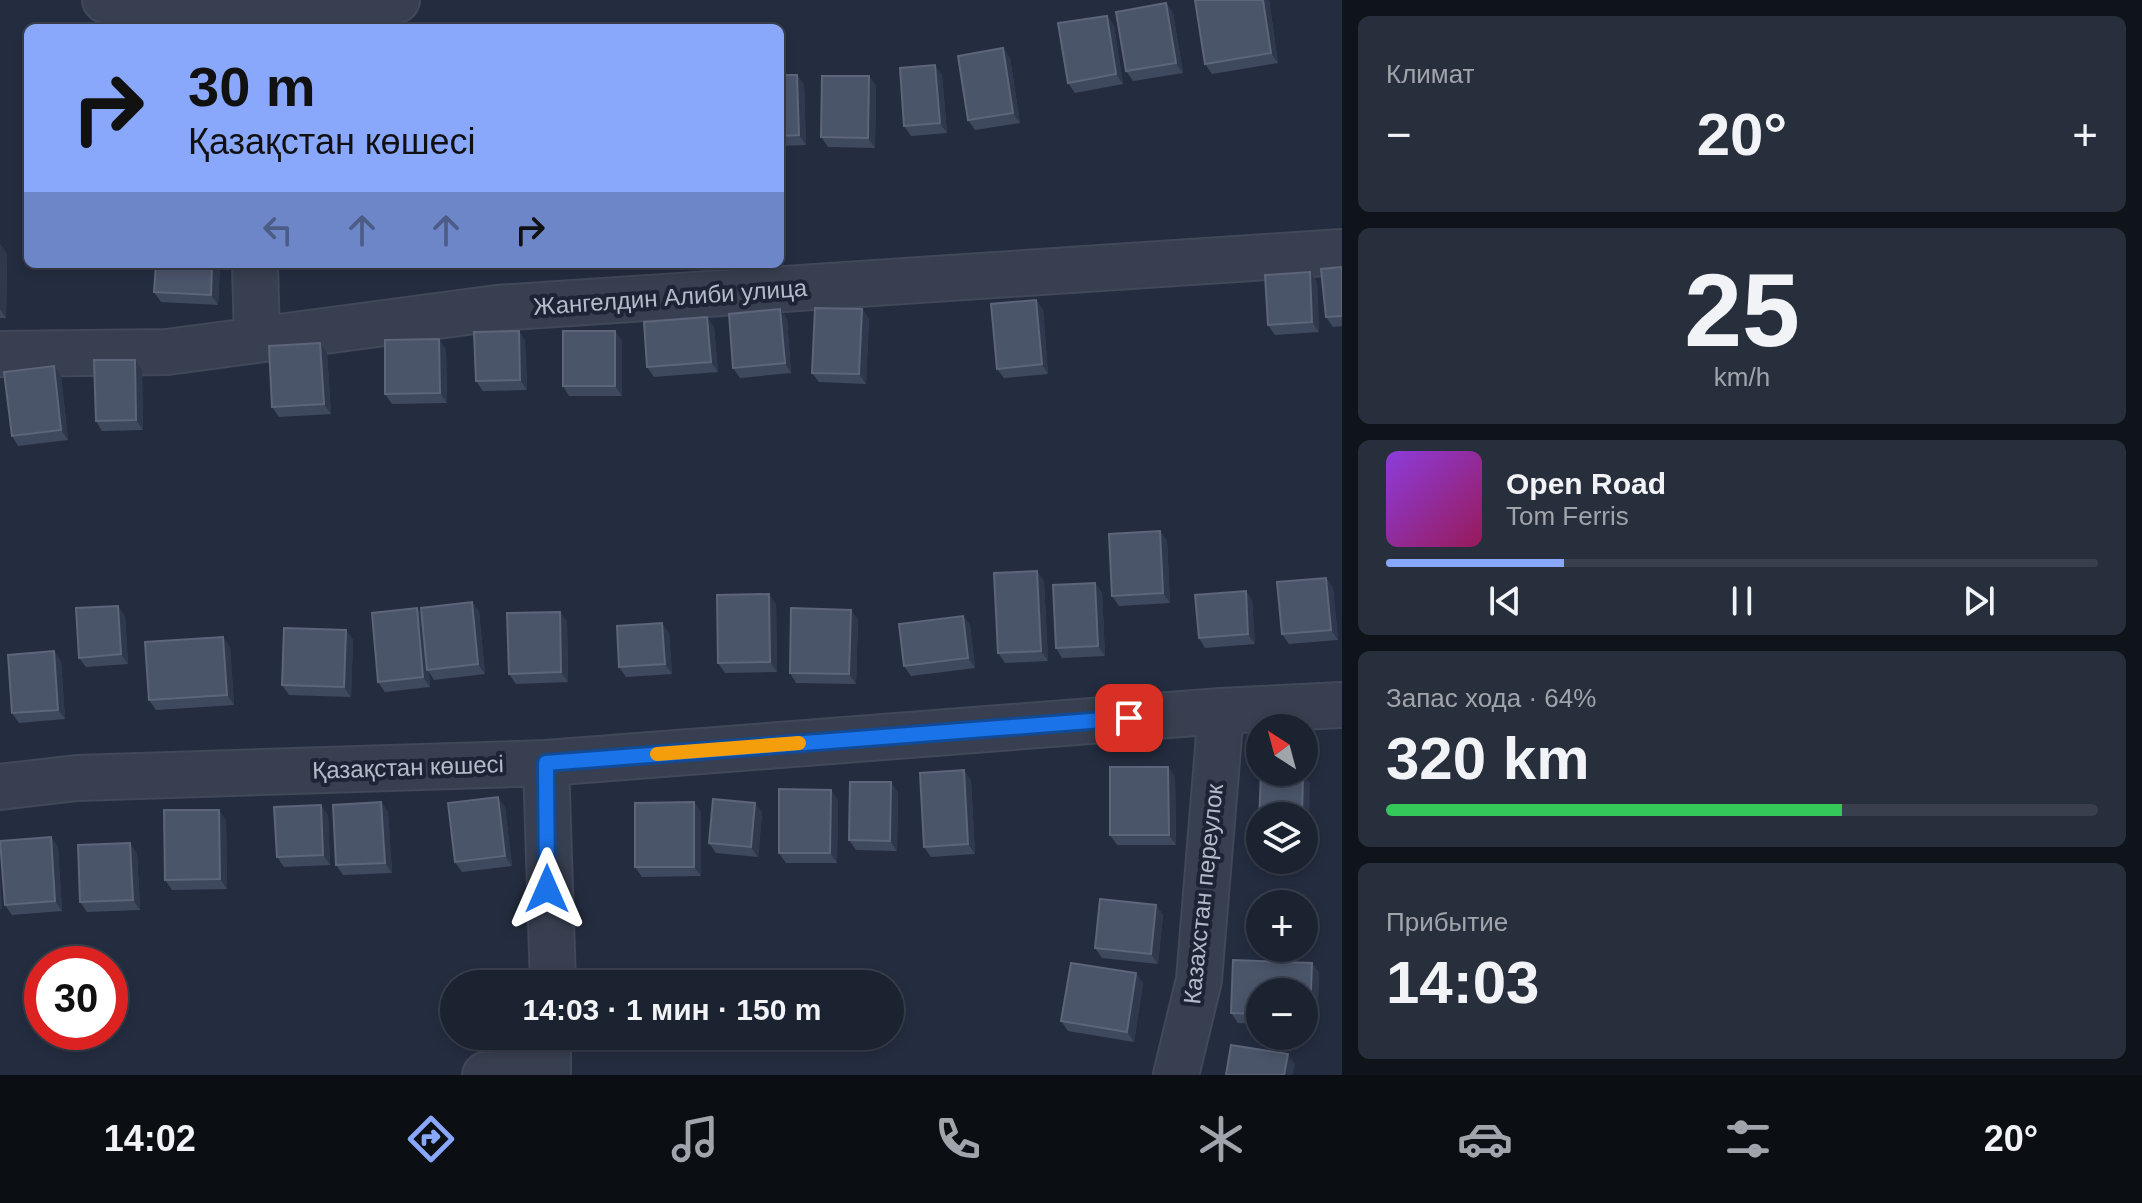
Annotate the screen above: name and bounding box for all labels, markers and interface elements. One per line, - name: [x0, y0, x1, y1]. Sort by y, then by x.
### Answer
- text: 30 m: [188, 55, 316, 118]
- icon: right: [56, 56, 160, 160]
- text: Климат: [1386, 59, 1475, 89]
- text: 20°: [1697, 101, 1787, 168]
- text: −: [1386, 110, 1412, 159]
- text: +: [2072, 110, 2098, 159]
- text: Қазақстан көшесі: [188, 121, 476, 162]
- icon: left: [256, 208, 300, 252]
- icon: ahead: [340, 208, 384, 252]
- icon: ahead: [424, 208, 468, 252]
- icon: right: [508, 208, 552, 252]
- text: 25: [1684, 252, 1800, 368]
- street label: Жангелдин Алиби улица: [532, 274, 808, 320]
- text: km/h: [1714, 362, 1770, 392]
- text: Open Road: [1506, 467, 1666, 500]
- text: Tom Ferris: [1506, 501, 1629, 531]
- icon: previous: [1483, 579, 1527, 623]
- icon: pause: [1720, 579, 1764, 623]
- icon: next: [1957, 579, 2001, 623]
- text: Запас хода · 64%: [1386, 683, 1596, 713]
- pin: [1095, 684, 1163, 752]
- icon: arrive: [1107, 696, 1151, 740]
- north arrow: [1246, 714, 1318, 786]
- map controls: [1246, 714, 1318, 1050]
- text: 320 km: [1386, 725, 1590, 792]
- street label: Қазақстан көшесі: [312, 750, 504, 784]
- street label: Казахстан переулок: [1178, 782, 1228, 1006]
- button: layers: [1246, 802, 1318, 874]
- position arrow: [505, 847, 589, 931]
- button: +: [1246, 890, 1318, 962]
- text: Прибытие: [1386, 907, 1508, 937]
- speed limit sign: 30: [24, 946, 128, 1050]
- text: 14:03: [1386, 949, 1539, 1016]
- button: −: [1246, 978, 1318, 1050]
- text: 14:03 · 1 мин · 150 m: [523, 993, 821, 1026]
- icon: directions: [403, 1111, 459, 1167]
- icon: music: [667, 1111, 723, 1167]
- icon: phone: [930, 1111, 986, 1167]
- icon: climate: [1193, 1111, 1249, 1167]
- icon: car: [1457, 1111, 1513, 1167]
- icon: filters: [1720, 1111, 1776, 1167]
- text: 14:02: [104, 1118, 196, 1159]
- text: 20°: [1984, 1118, 2038, 1159]

